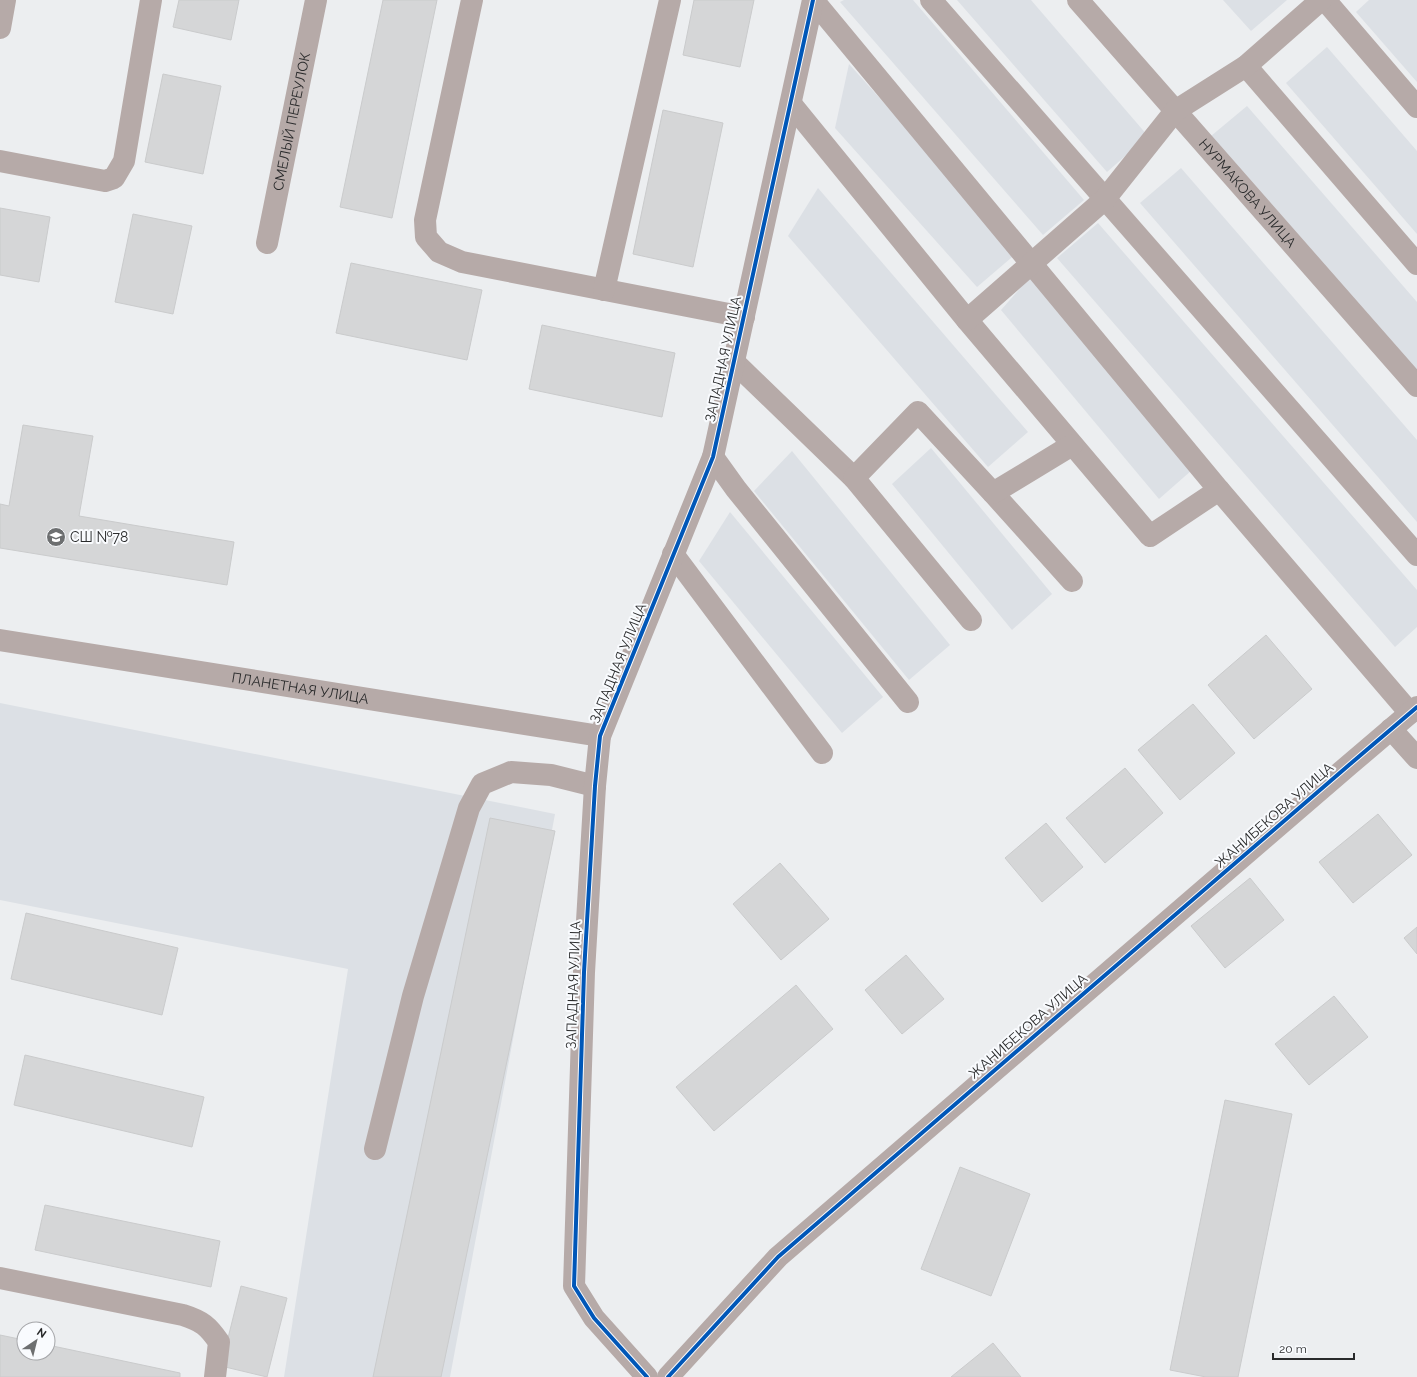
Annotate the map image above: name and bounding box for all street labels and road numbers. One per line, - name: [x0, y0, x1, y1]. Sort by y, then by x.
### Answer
- street label: СМЕЛЫЙ ПЕРЕУЛОК: [270, 51, 313, 192]
- street label: НУРМАКОВА УЛИЦА: [1196, 136, 1300, 251]
- street label: ЗАПАДНАЯ УЛИЦА: [702, 294, 744, 423]
- street label: ЗАПАДНАЯ УЛИЦА: [587, 600, 650, 725]
- street label: ПЛАНЕТНАЯ УЛИЦА: [230, 669, 370, 707]
- street label: ЖАНИБЕКОВА УЛИЦА: [1212, 759, 1337, 871]
- street label: ЗАПАДНАЯ УЛИЦА: [563, 920, 583, 1049]
- street label: ЖАНИБЕКОВА УЛИЦА: [966, 970, 1091, 1082]

